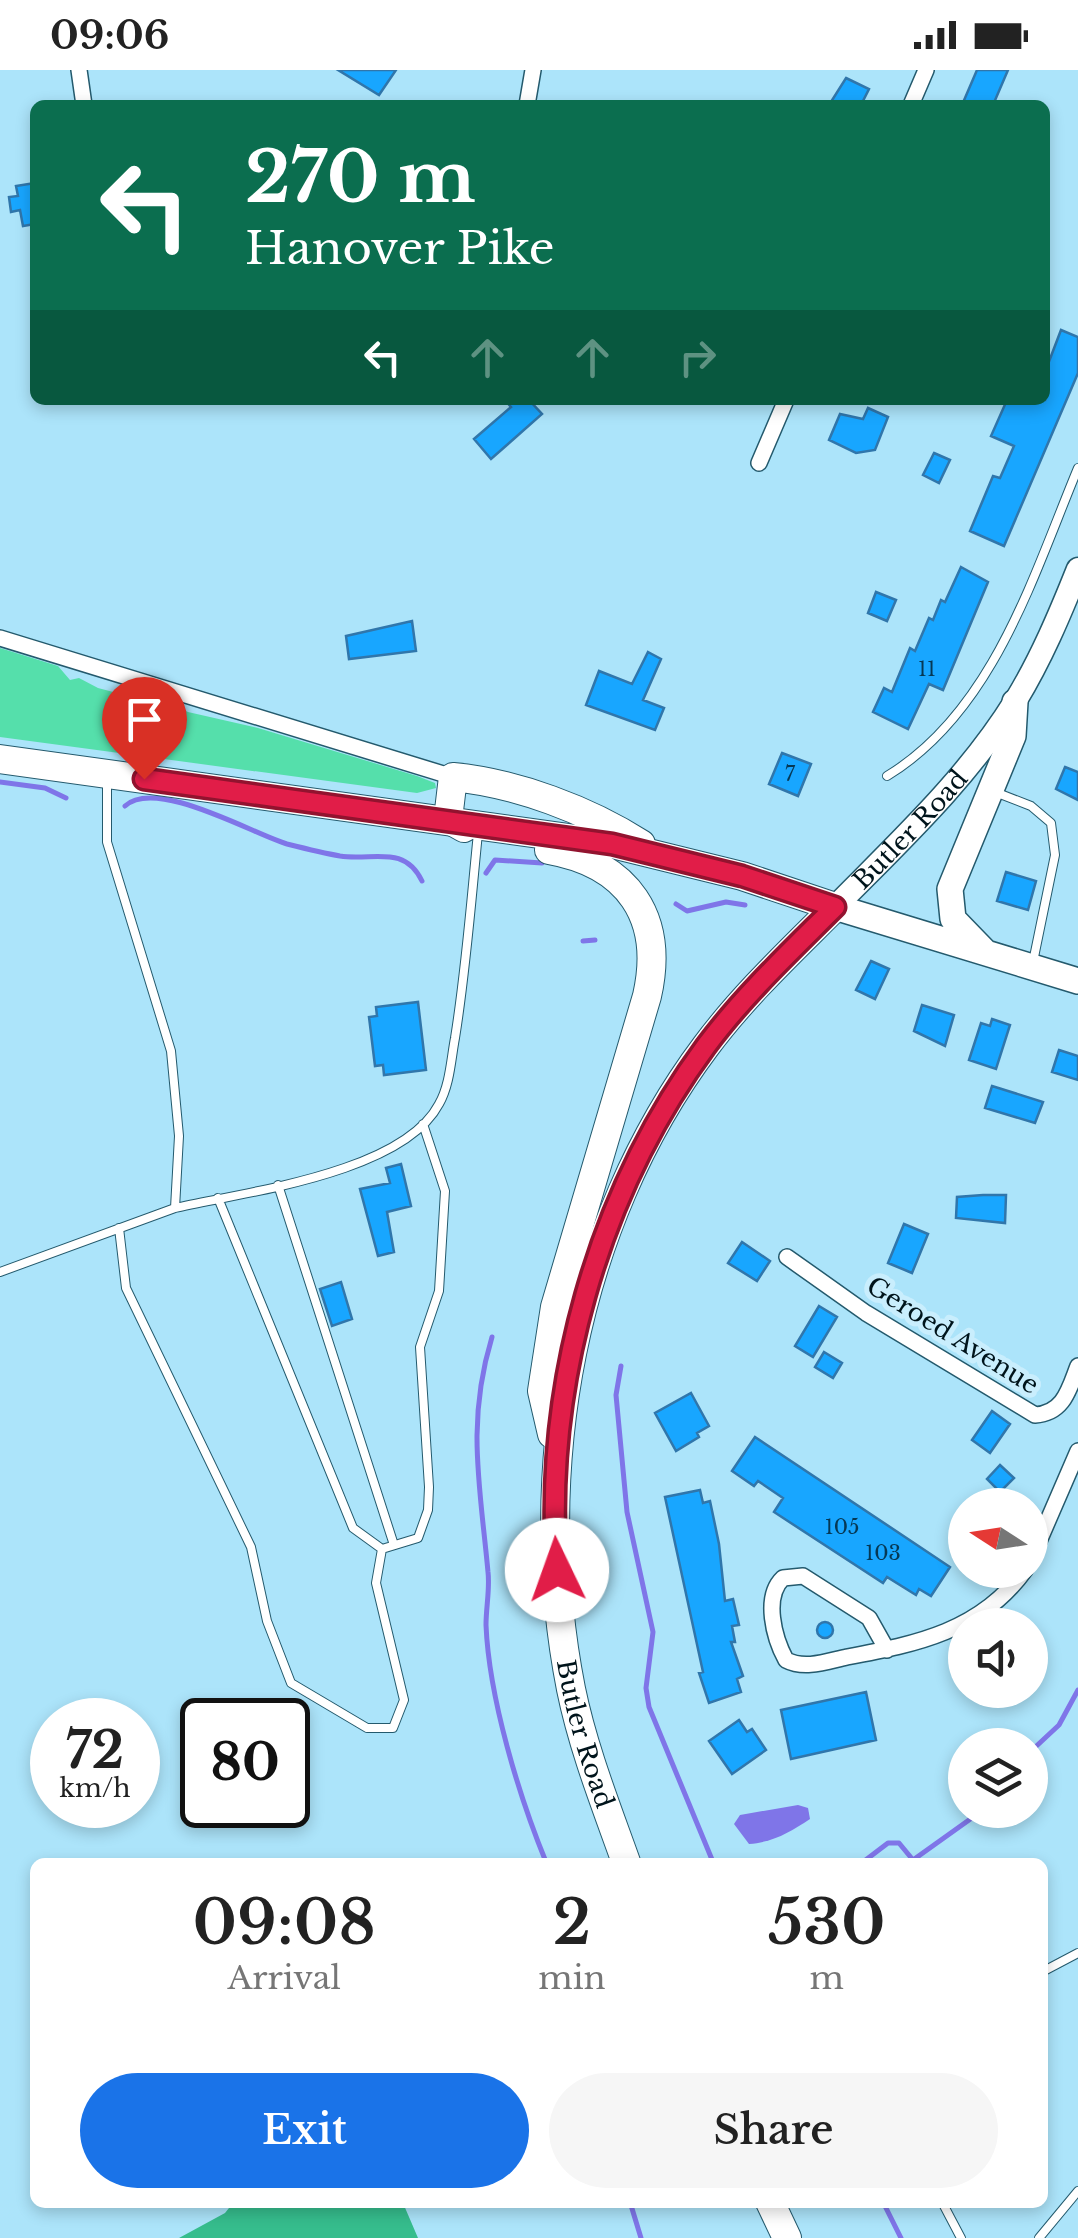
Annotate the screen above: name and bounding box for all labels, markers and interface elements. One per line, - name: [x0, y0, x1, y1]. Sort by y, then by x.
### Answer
- text: 09:06: [50, 12, 169, 59]
- text: 270 m: [245, 134, 476, 221]
- icon: left: [80, 140, 210, 270]
- text: Hanover Pike: [245, 220, 555, 276]
- icon: left: [355, 330, 410, 385]
- icon: ahead: [460, 330, 515, 385]
- icon: ahead: [565, 330, 620, 385]
- icon: right: [670, 330, 725, 385]
- house number: 11: [918, 657, 936, 681]
- pin: [102, 677, 187, 780]
- icon: arrive: [117, 692, 172, 747]
- house number: 7: [785, 762, 796, 786]
- street label: Butler Road: [847, 764, 974, 896]
- street label: Geroed Avenue: [861, 1270, 1044, 1401]
- north arrow: [948, 1488, 1048, 1588]
- map controls: [948, 1488, 1048, 1828]
- house number: 105: [825, 1515, 859, 1539]
- position arrow: [505, 1518, 609, 1622]
- house number: 103: [865, 1541, 901, 1565]
- button: sound: [948, 1608, 1048, 1708]
- street label: Butler Road: [550, 1657, 620, 1812]
- speed limit sign: 80: [180, 1698, 310, 1828]
- text: 72: [66, 1719, 124, 1782]
- button: layers: [948, 1728, 1048, 1828]
- text: km/h: [60, 1773, 130, 1804]
- text: 09:08: [192, 1886, 376, 1960]
- text: 2: [553, 1886, 591, 1960]
- text: 530: [768, 1886, 886, 1960]
- text: Arrival: [228, 1958, 341, 1998]
- text: min: [538, 1958, 606, 1998]
- text: m: [810, 1958, 844, 1998]
- button: Exit: [80, 2073, 529, 2188]
- button: Share: [549, 2073, 998, 2188]

